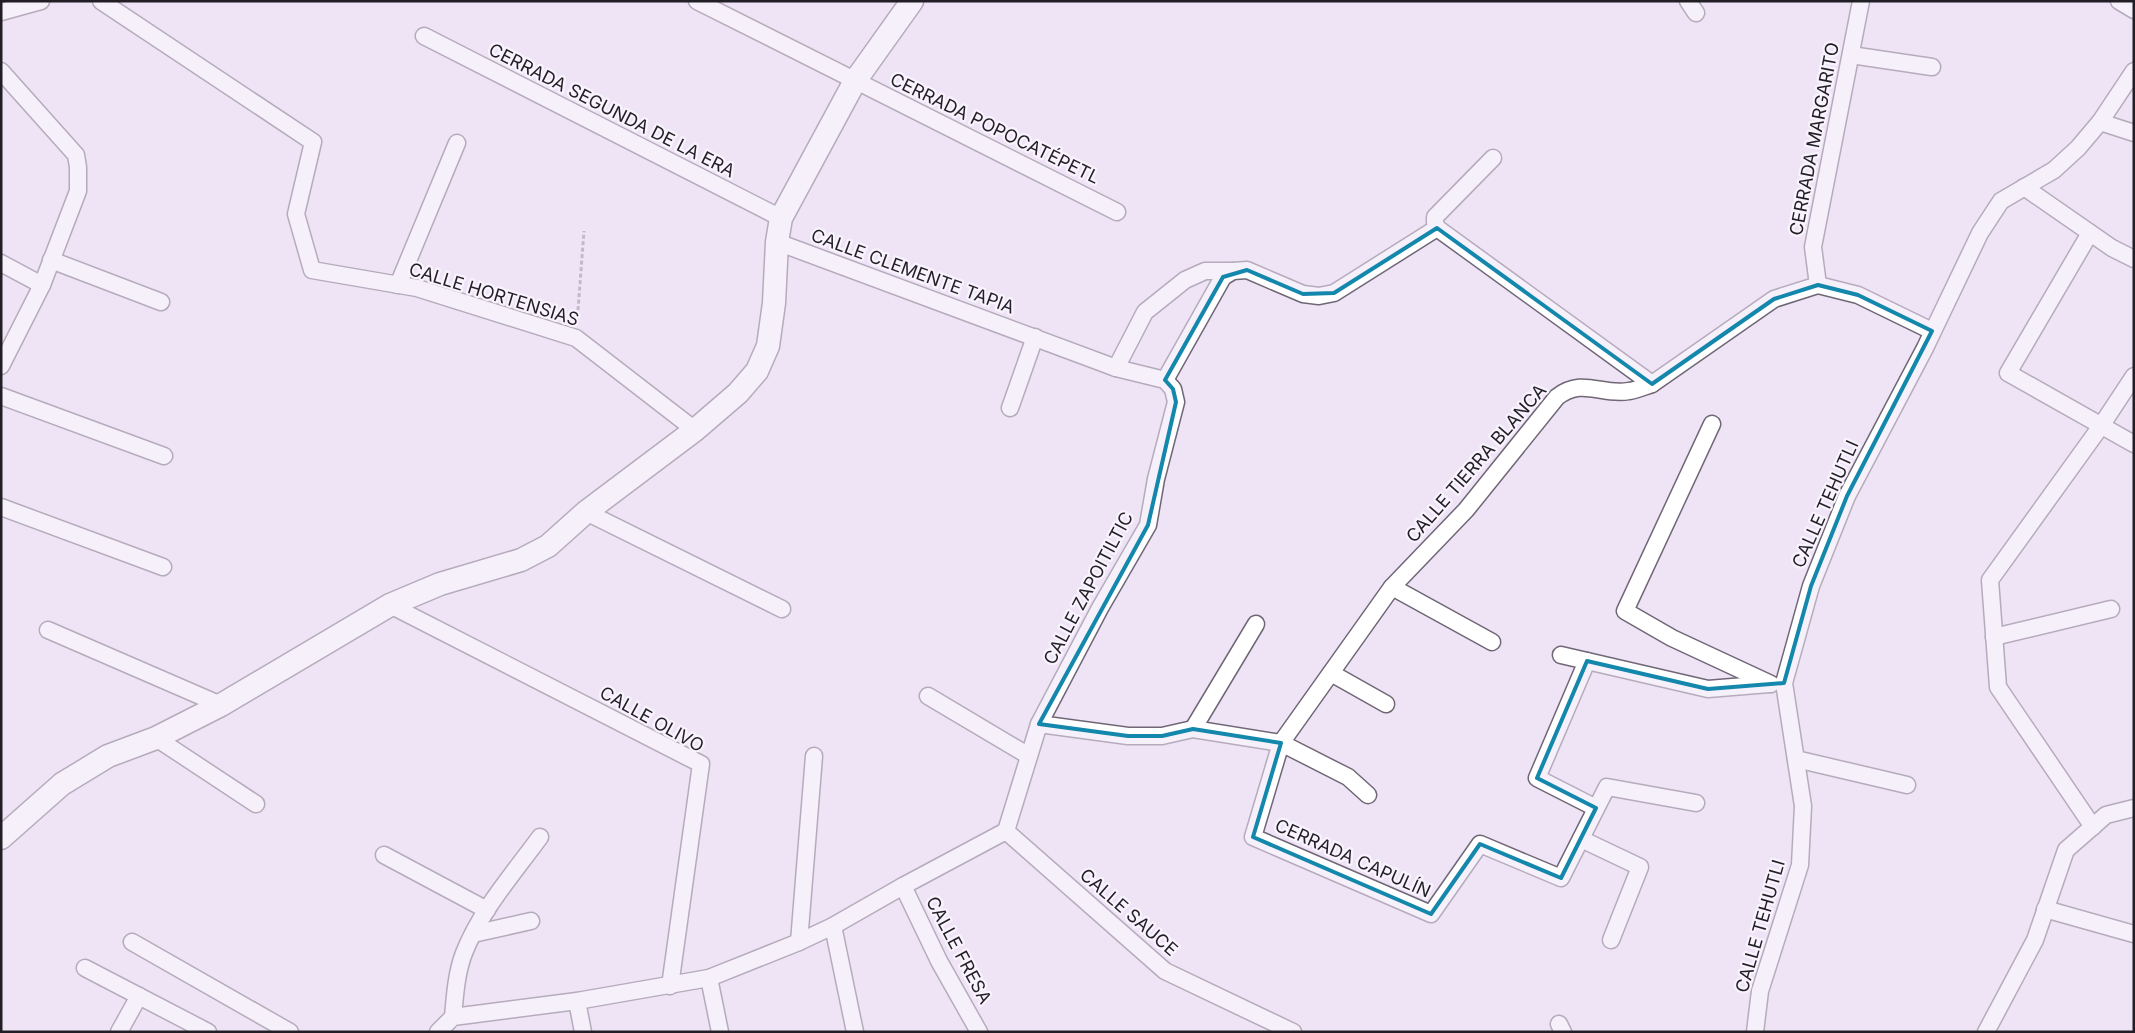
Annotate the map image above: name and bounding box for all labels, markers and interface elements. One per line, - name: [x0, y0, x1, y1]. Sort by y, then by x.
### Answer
- street label: CERRADA SEGUNDA DE LA ERA: [485, 39, 739, 181]
- street label: CERRADA MARGARITO: [1785, 41, 1843, 237]
- street label: CERRADA POPOCATÉPETL: [887, 67, 1103, 188]
- street label: CALLE CLEMENTE TAPIA: [808, 224, 1018, 318]
- street label: CALLE HORTENSIAS: [407, 258, 581, 330]
- street label: CALLE TIERRA BLANCA: [1402, 380, 1550, 546]
- street label: CALLE TEHUTLI: [1787, 437, 1863, 571]
- street label: CALLE ZAPOITILTIC: [1039, 508, 1137, 668]
- street label: CALLE OLIVO: [596, 682, 708, 756]
- street label: CERRADA CAPULÍN: [1272, 813, 1434, 902]
- street label: CALLE TEHUTLI: [1731, 857, 1789, 995]
- street label: CALLE SAUCE: [1076, 864, 1182, 960]
- street label: CALLE FRESA: [922, 893, 996, 1007]

